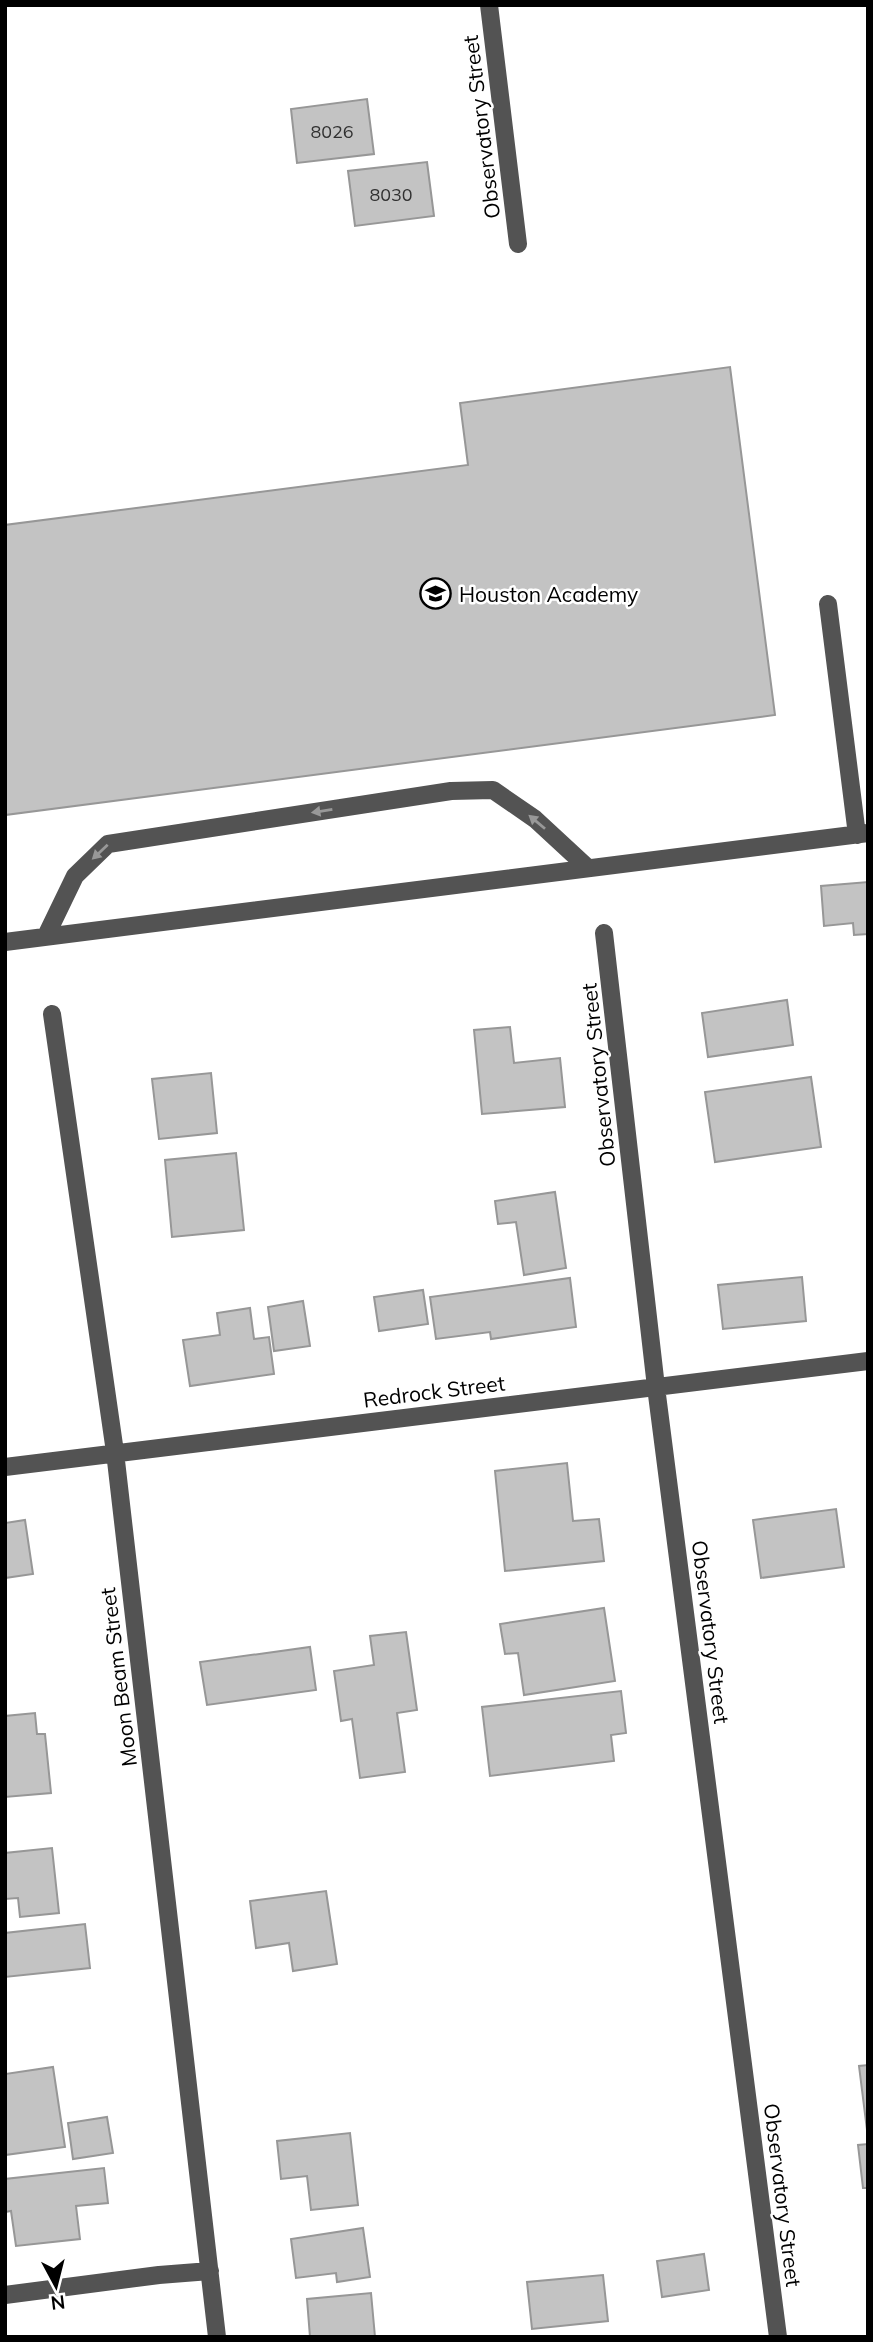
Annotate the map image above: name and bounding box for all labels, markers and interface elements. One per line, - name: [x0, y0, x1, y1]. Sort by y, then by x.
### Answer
- street label: Observatory Street: [457, 34, 505, 220]
- house number: 8026: [310, 120, 354, 143]
- house number: 8030: [369, 183, 413, 206]
- school or university icon: Houston Academy: [419, 577, 453, 611]
- place label: Houston Academy: [459, 581, 638, 607]
- one-way arrow: [310, 806, 332, 817]
- one-way arrow: [528, 815, 546, 830]
- one-way arrow: [92, 844, 109, 860]
- street label: Observatory Street: [575, 982, 621, 1168]
- street label: Redrock Street: [362, 1369, 506, 1413]
- street label: Observatory Street: [687, 1539, 735, 1725]
- street label: Moon Beam Street: [94, 1586, 142, 1768]
- street label: Observatory Street: [759, 2102, 807, 2288]
- north arrow: [21, 2251, 91, 2321]
- text: N: [49, 2290, 67, 2316]

